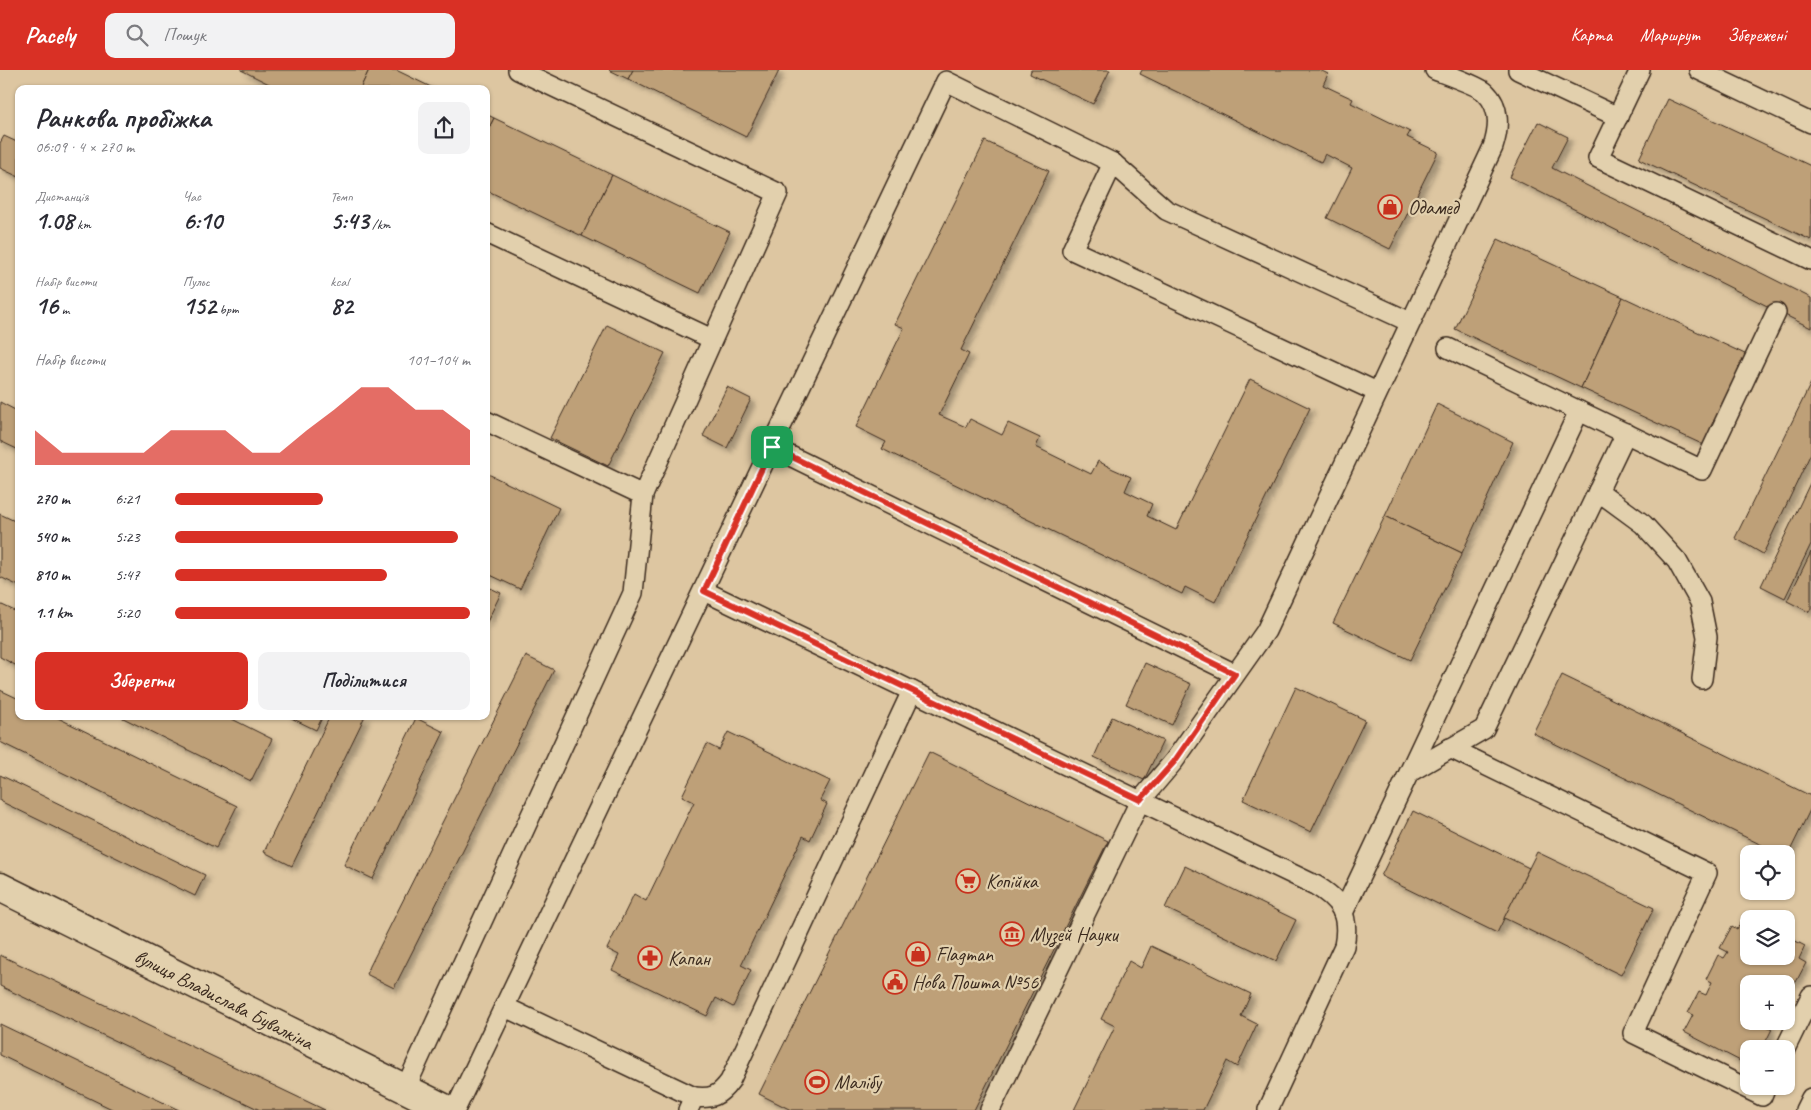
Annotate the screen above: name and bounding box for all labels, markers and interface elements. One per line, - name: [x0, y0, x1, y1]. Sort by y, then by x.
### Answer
- search box: [105, 13, 455, 58]
- text: Pacely: [25, 20, 75, 50]
- icon: search: [123, 21, 151, 49]
- text: Пошук: [163, 23, 206, 47]
- text: Карта: [1571, 24, 1612, 46]
- text: Маршрут: [1640, 24, 1699, 46]
- text: Збережені: [1727, 24, 1786, 46]
- text: Ранкова пробіжка: [35, 100, 211, 135]
- button: share: [418, 102, 470, 154]
- text: 06:09 · 4 × 270 m: [35, 137, 134, 157]
- text: Дистанція: [35, 188, 88, 205]
- text: Час: [183, 188, 201, 205]
- text: Темп: [330, 188, 353, 205]
- shop icon: Одамед: [1377, 194, 1403, 220]
- place label: Одамед: [1408, 195, 1461, 220]
- text: 1.08: [35, 205, 74, 237]
- text: 6:10: [183, 205, 222, 237]
- text: 5:43: [330, 205, 369, 237]
- text: km: [74, 216, 91, 233]
- text: /km: [369, 216, 390, 233]
- text: Набір висоти: [35, 273, 96, 290]
- text: Пульс: [183, 273, 210, 290]
- text: kcal: [330, 273, 349, 290]
- text: 16: [35, 290, 58, 322]
- text: 152: [183, 290, 216, 322]
- text: 82: [330, 290, 353, 322]
- text: m: [58, 301, 69, 318]
- text: bpm: [216, 301, 239, 318]
- text: Набір висоти: [35, 350, 105, 370]
- text: 101–104 m: [407, 350, 470, 370]
- pin: [751, 426, 793, 468]
- icon: arrive: [758, 433, 786, 461]
- text: 270 m: [35, 489, 70, 509]
- text: 6:21: [115, 489, 140, 509]
- text: 540 m: [35, 527, 69, 547]
- text: 5:23: [115, 527, 140, 547]
- text: 810 m: [35, 565, 70, 585]
- text: 5:47: [115, 565, 140, 585]
- text: 1.1 km: [35, 603, 72, 623]
- text: 5:20: [115, 603, 140, 623]
- button: Зберегти: [35, 652, 248, 710]
- button: Поділитися: [258, 652, 470, 710]
- map controls: [1740, 845, 1795, 1095]
- button: locate: [1740, 845, 1795, 900]
- supermarket icon: Копійка: [955, 868, 981, 894]
- place label: Копійка: [986, 869, 1039, 894]
- button: layers: [1740, 910, 1795, 965]
- museum icon: Музей Науки: [999, 921, 1025, 947]
- place label: Музей Науки: [1030, 922, 1119, 948]
- shop icon: Flagman: [905, 941, 931, 967]
- place label: Flagman: [936, 942, 994, 967]
- street label: вулиця Владислава Бувалкіна: [130, 944, 318, 1056]
- pharmacy icon: Капан: [637, 945, 663, 971]
- place label: Капан: [668, 946, 712, 971]
- public building icon: Нова Пошта №56: [882, 969, 908, 995]
- place label: Нова Пошта №56: [912, 970, 1039, 995]
- button: +: [1740, 975, 1795, 1030]
- button: −: [1740, 1040, 1795, 1095]
- sports icon: Малiбу: [804, 1069, 830, 1095]
- place label: Малiбу: [834, 1070, 883, 1095]

